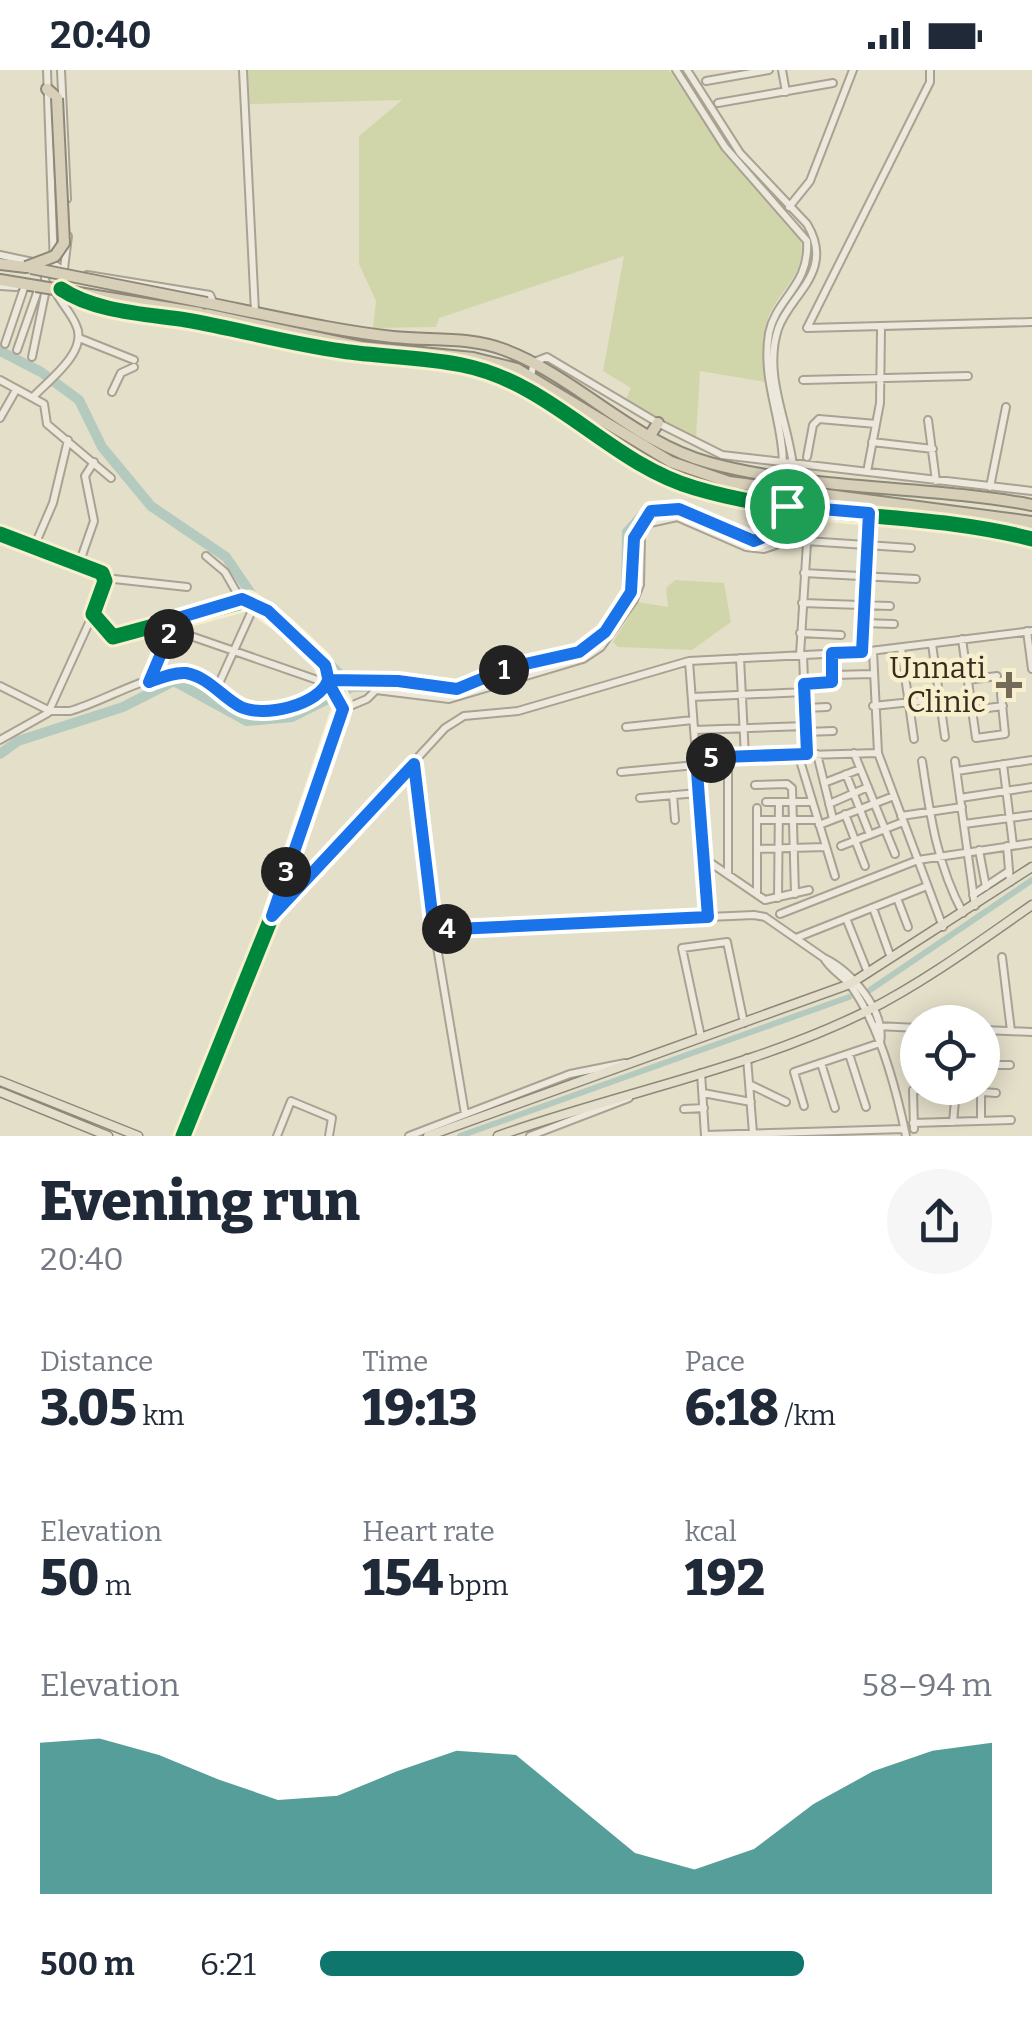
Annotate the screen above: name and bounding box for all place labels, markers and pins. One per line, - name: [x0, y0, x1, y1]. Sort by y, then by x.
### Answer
- pin: [745, 464, 830, 549]
- pin: 2: [144, 609, 194, 659]
- pin: 1: [479, 645, 529, 695]
- place label: Unnati Clinic: [889, 650, 986, 720]
- marker: Unnati Clinic: [996, 672, 1022, 698]
- pin: 5: [686, 733, 736, 783]
- pin: 3: [261, 847, 311, 897]
- pin: 4: [422, 904, 472, 954]

